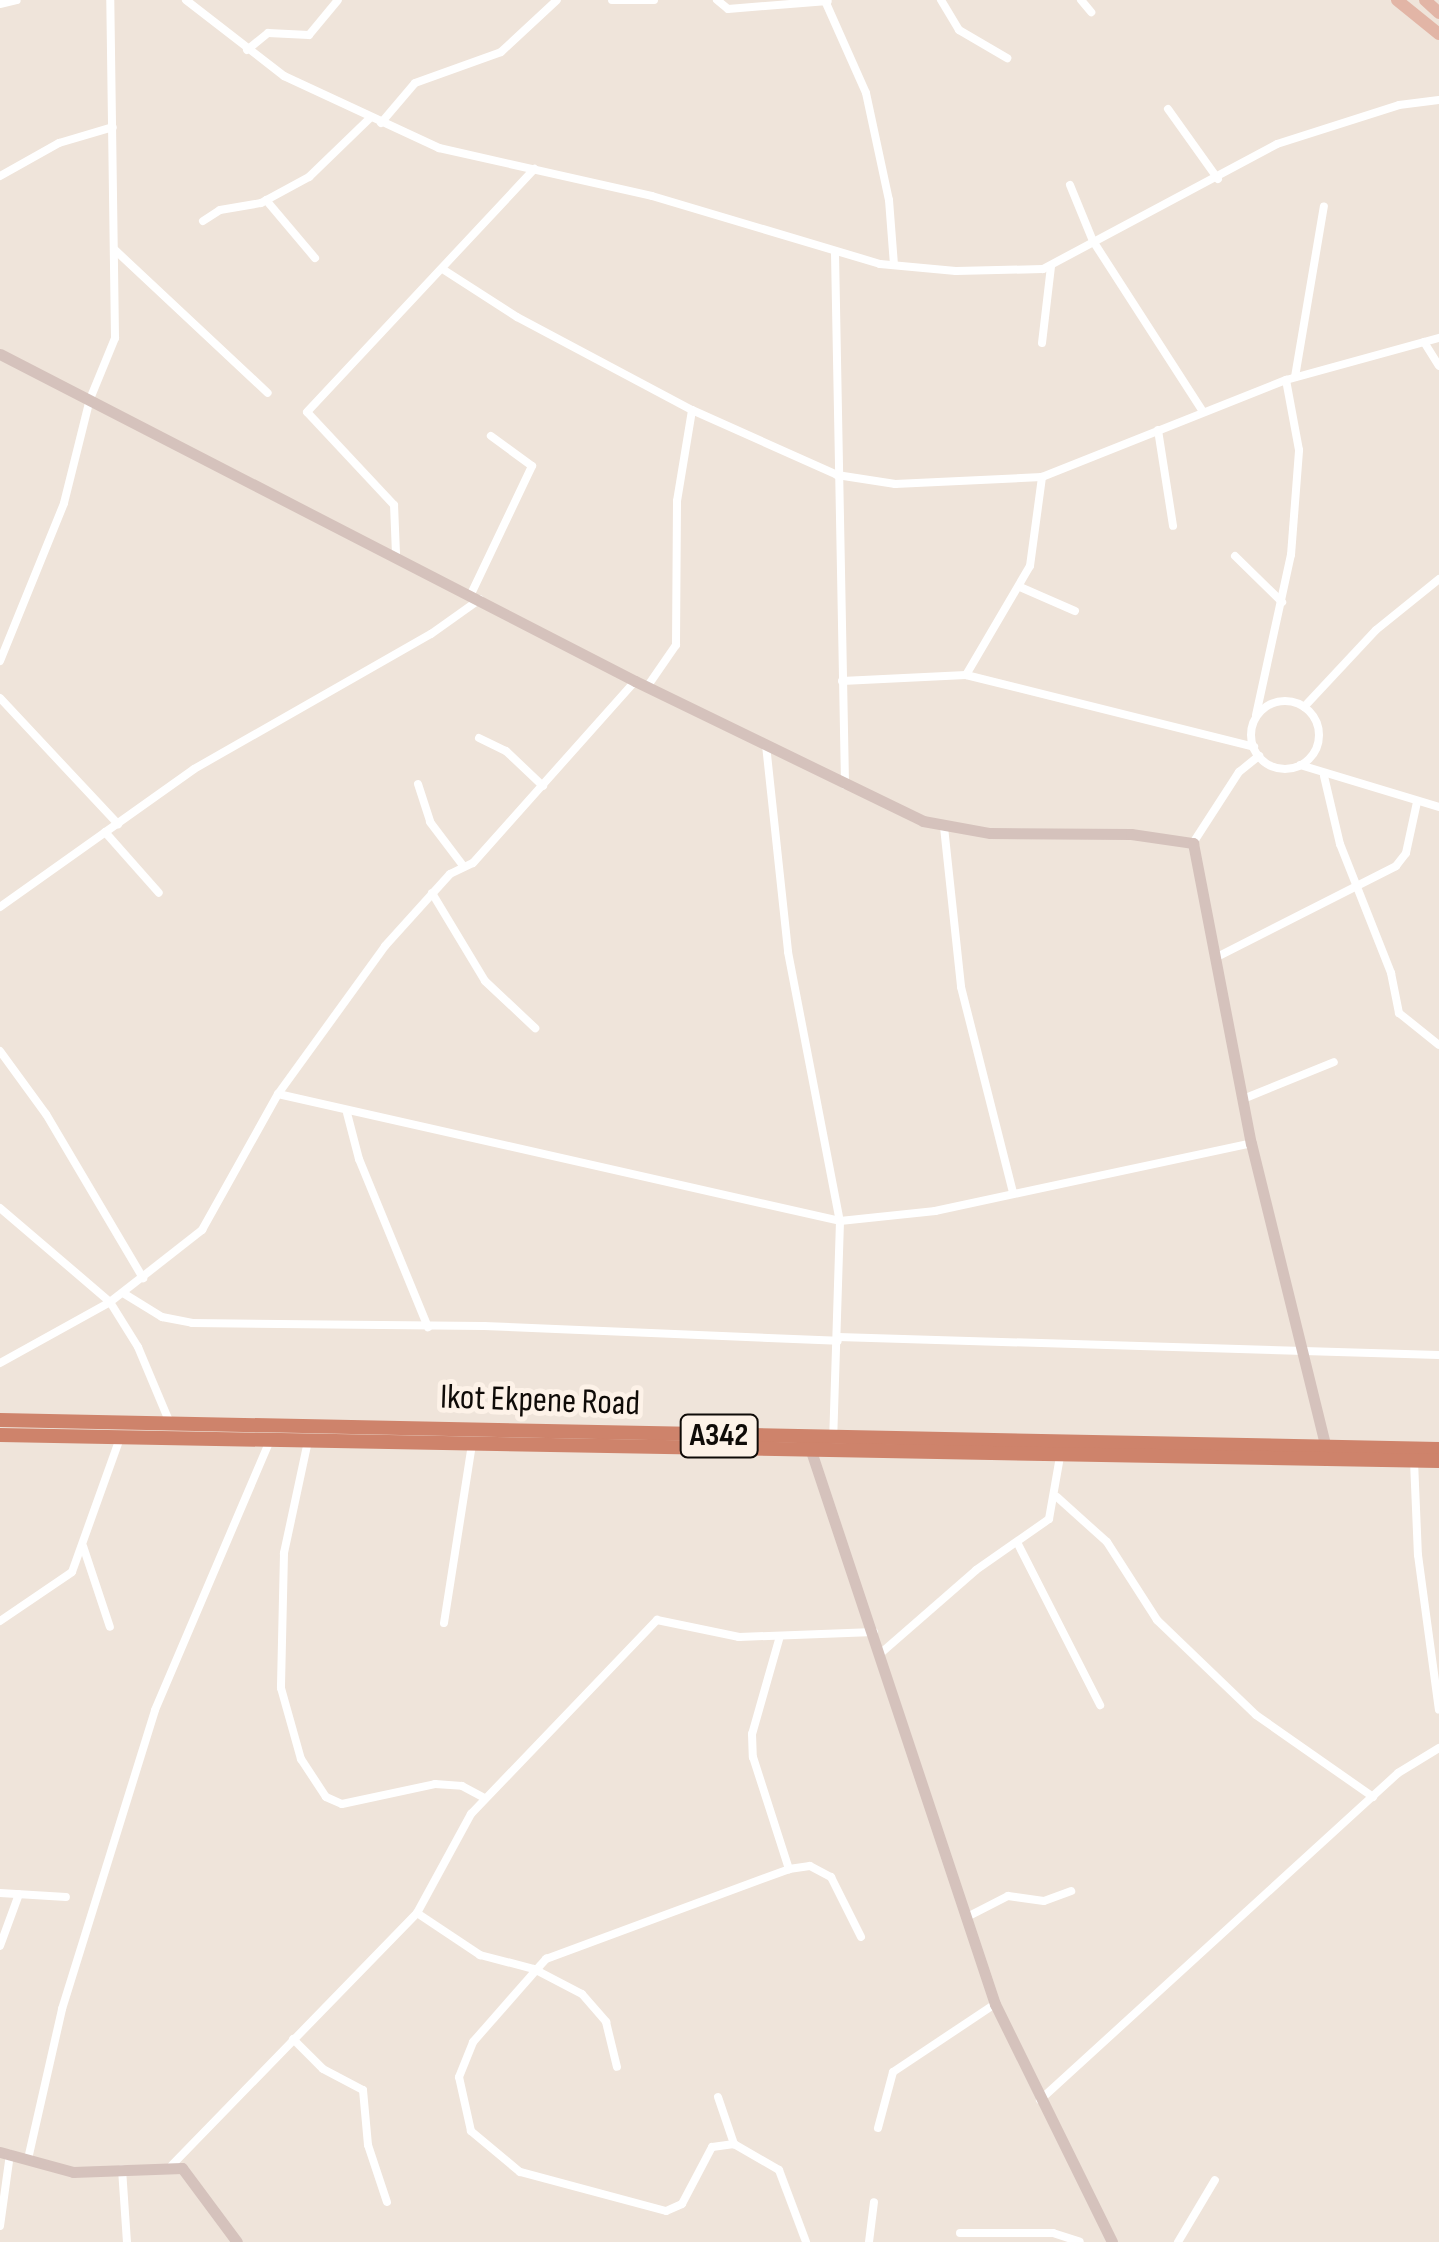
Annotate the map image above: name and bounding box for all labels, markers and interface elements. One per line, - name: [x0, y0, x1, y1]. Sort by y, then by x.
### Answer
- street label: Ikot Ekpene Road: [439, 1377, 641, 1425]
- road number: A342: [679, 1409, 759, 1463]

